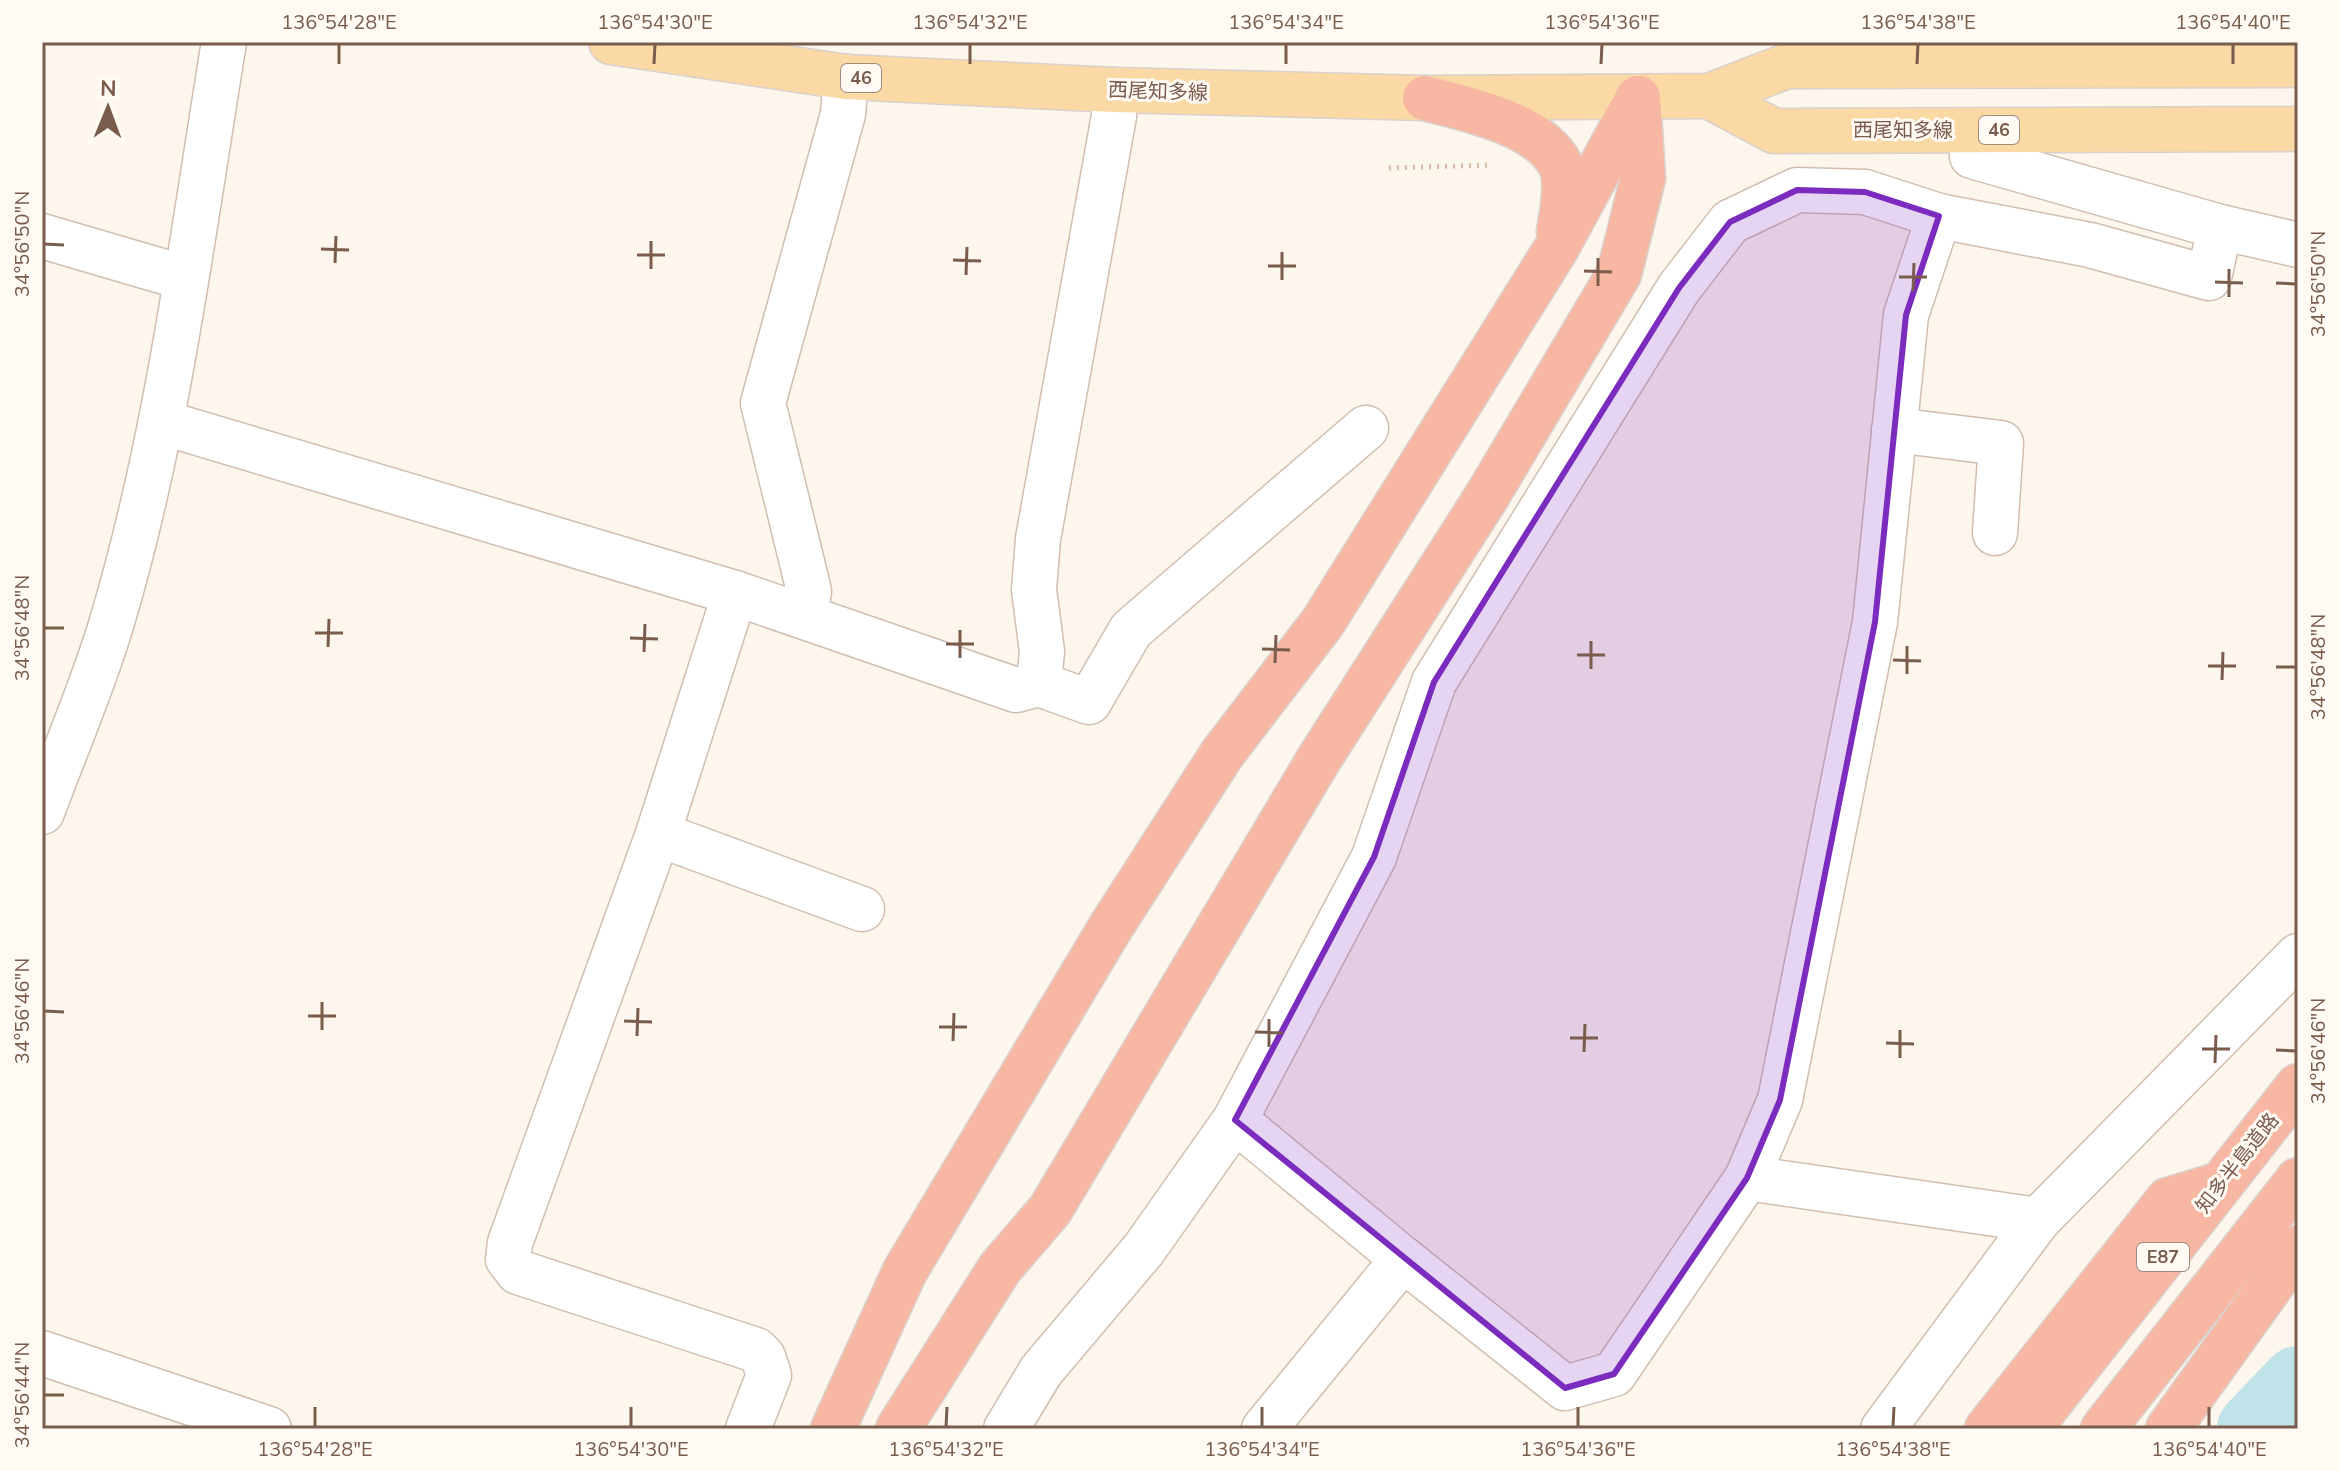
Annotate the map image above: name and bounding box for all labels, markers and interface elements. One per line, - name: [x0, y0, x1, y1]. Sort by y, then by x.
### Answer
- text: 136°54'28"E: [281, 9, 397, 36]
- text: 136°54'30"E: [597, 9, 713, 36]
- text: 136°54'32"E: [912, 9, 1028, 36]
- text: 136°54'34"E: [1228, 9, 1344, 36]
- text: 136°54'36"E: [1544, 9, 1660, 36]
- text: 136°54'38"E: [1860, 9, 1976, 36]
- text: 136°54'40"E: [2175, 9, 2291, 36]
- road number: 46: [841, 64, 881, 92]
- north arrow: [68, 68, 148, 148]
- text: N: [100, 74, 117, 104]
- street label: 西尾知多線: [1108, 76, 1208, 107]
- road number: 46: [1979, 116, 2019, 144]
- street label: 西尾知多線: [1853, 117, 1953, 144]
- text: 34°56'50"N: [9, 191, 36, 297]
- text: 34°56'50"N: [2305, 231, 2332, 337]
- text: 34°56'48"N: [9, 575, 36, 681]
- text: 34°56'48"N: [2305, 614, 2332, 720]
- text: 34°56'46"N: [9, 958, 36, 1064]
- text: 34°56'46"N: [2305, 998, 2332, 1104]
- street label: 知多半島道路: [2190, 1108, 2285, 1219]
- road number: E87: [2137, 1243, 2189, 1271]
- text: 34°56'44"N: [9, 1342, 36, 1448]
- text: 136°54'28"E: [257, 1436, 373, 1463]
- text: 136°54'30"E: [573, 1436, 689, 1463]
- text: 136°54'32"E: [888, 1436, 1004, 1463]
- text: 136°54'34"E: [1204, 1436, 1320, 1463]
- text: 136°54'36"E: [1520, 1436, 1636, 1463]
- text: 136°54'38"E: [1835, 1436, 1951, 1463]
- text: 136°54'40"E: [2151, 1436, 2267, 1463]

